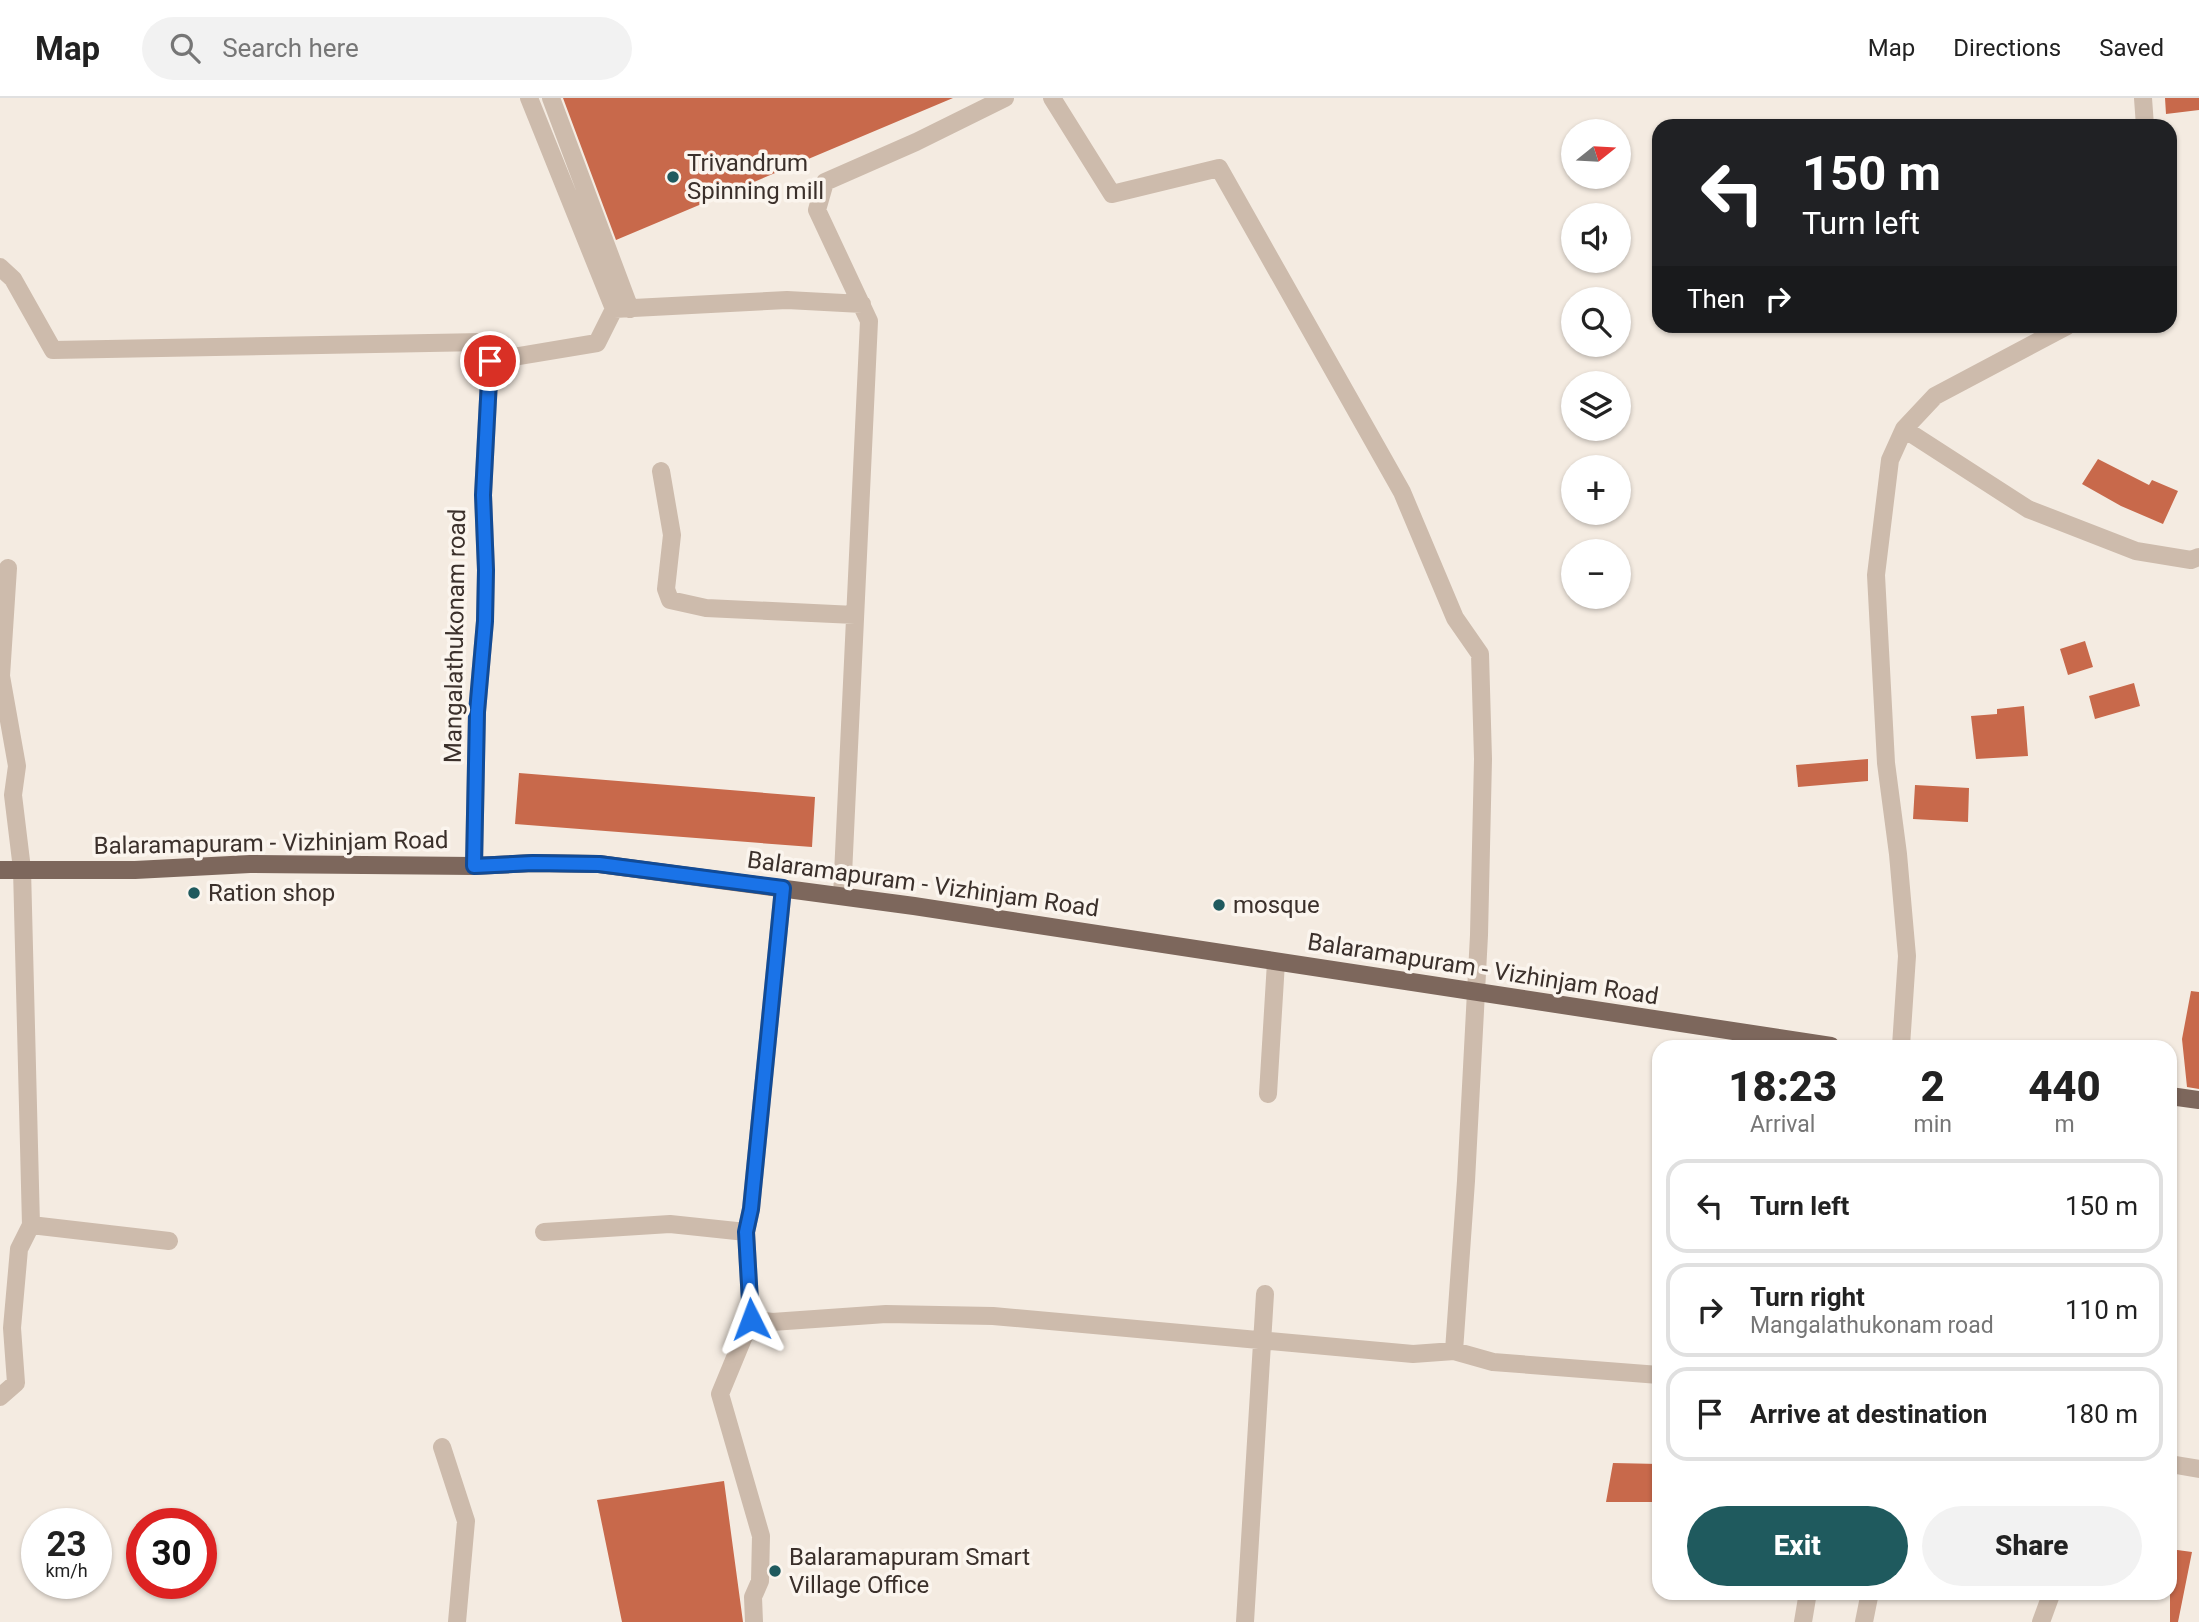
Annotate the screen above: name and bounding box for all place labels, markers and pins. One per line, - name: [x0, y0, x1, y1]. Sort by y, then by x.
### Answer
- place label: Trivandrum Spinning mill: [687, 149, 824, 205]
- marker: Trivandrum Spinning mill: [665, 169, 681, 185]
- pin: [460, 331, 520, 391]
- place label: Ration shop: [208, 879, 335, 907]
- marker: Ration shop: [186, 885, 202, 901]
- place label: mosque: [1233, 891, 1320, 919]
- marker: mosque: [1211, 897, 1227, 913]
- place label: Balaramapuram Smart Village Office: [789, 1543, 1030, 1599]
- marker: Balaramapuram Smart Village Office: [767, 1563, 783, 1579]

